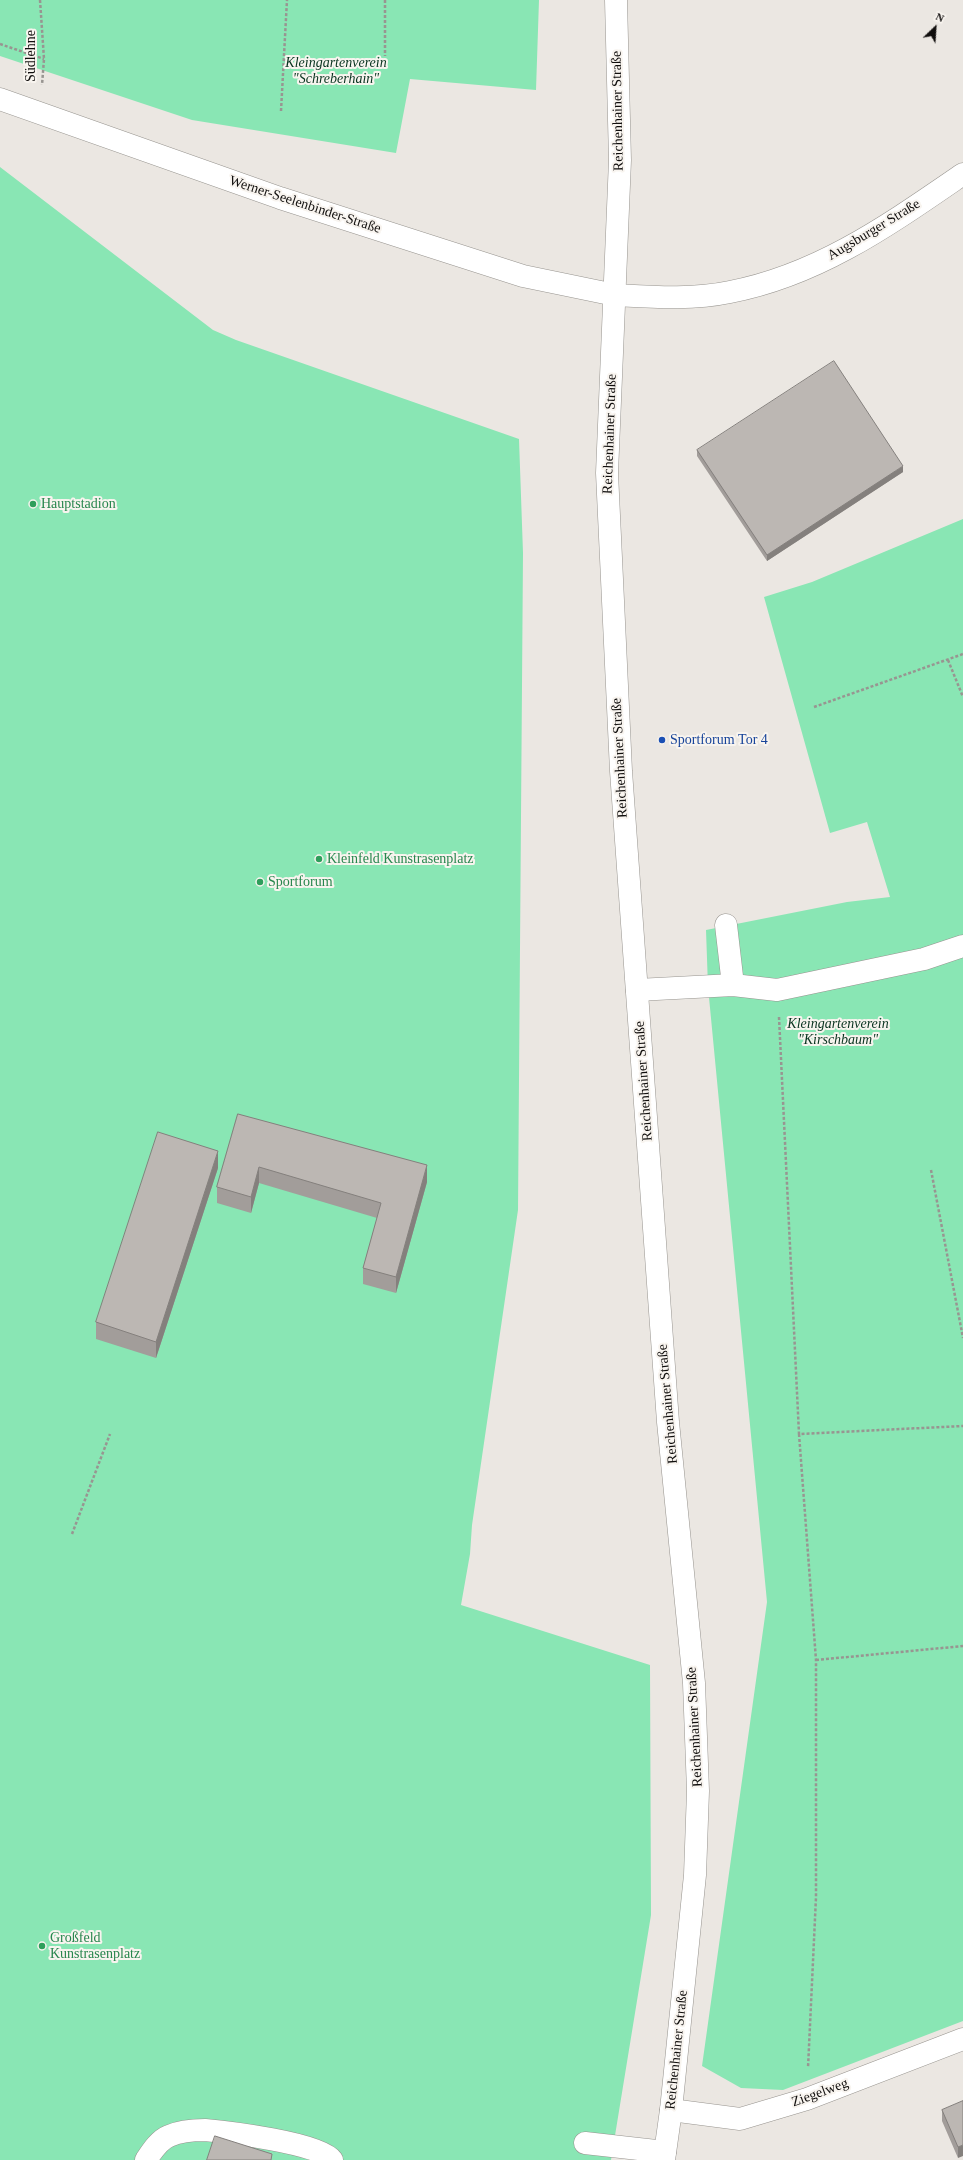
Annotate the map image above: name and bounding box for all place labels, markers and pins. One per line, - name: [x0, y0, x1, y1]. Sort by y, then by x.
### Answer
- place label: Hauptstadion: [41, 496, 116, 512]
- marker: Hauptstadion: [28, 499, 38, 509]
- place label: Sportforum Tor 4: [670, 732, 768, 748]
- marker: Sportforum Tor 4: [657, 735, 667, 745]
- place label: Kleinfeld Kunstrasenplatz: [327, 851, 474, 867]
- marker: Kleinfeld Kunstrasenplatz: [314, 854, 324, 864]
- place label: Sportforum: [268, 874, 333, 890]
- marker: Sportforum: [255, 877, 265, 887]
- place label: Großfeld Kunstrasenplatz: [50, 1930, 140, 1962]
- marker: Großfeld Kunstrasenplatz: [37, 1941, 47, 1951]

